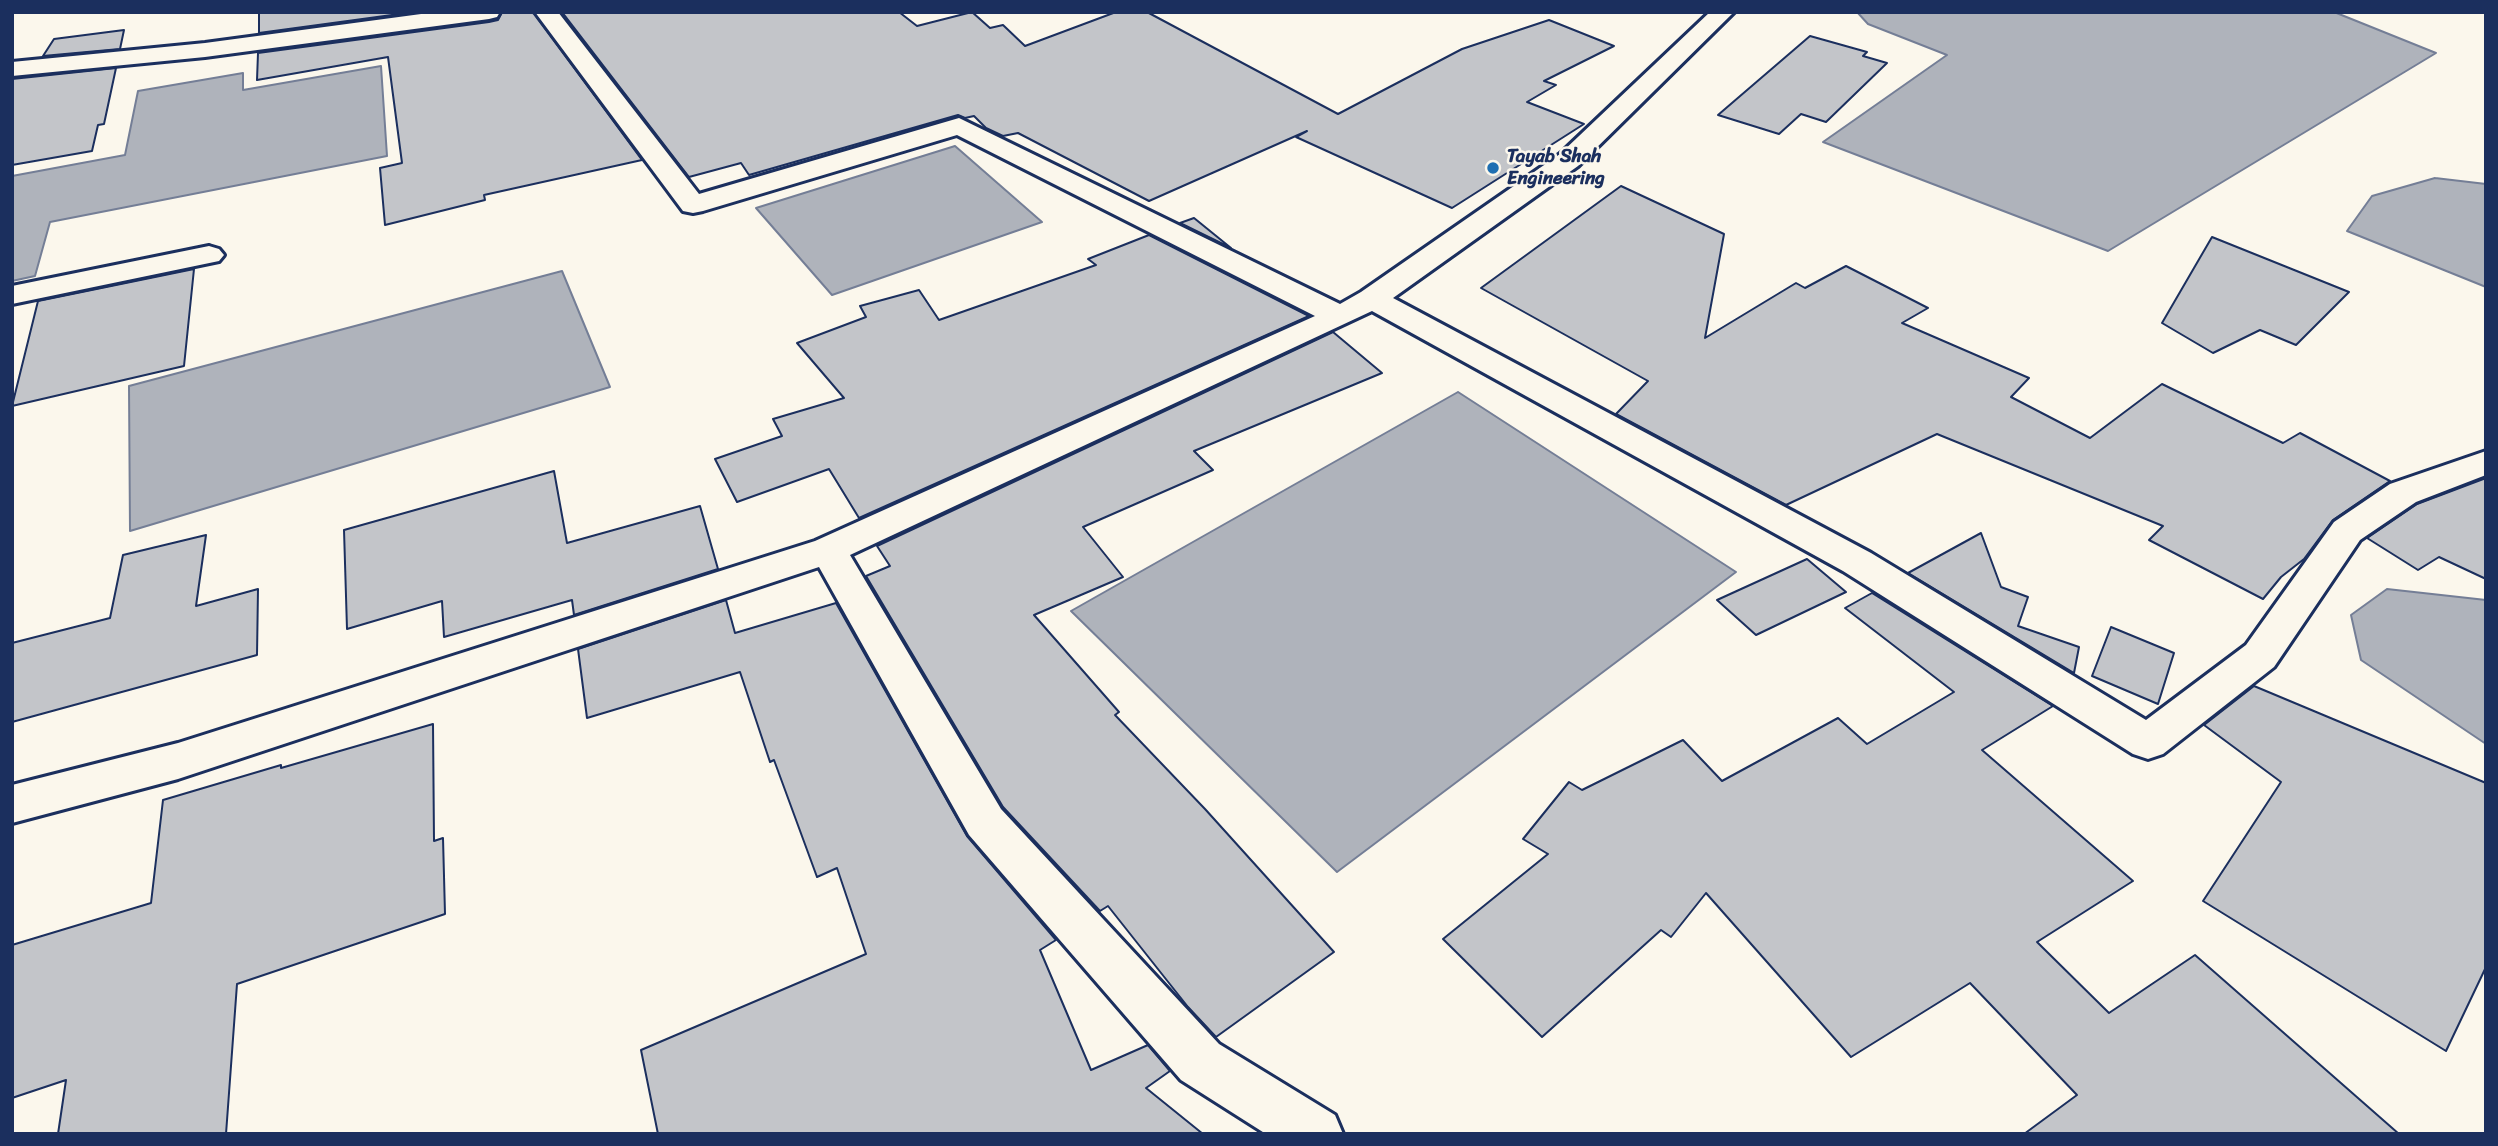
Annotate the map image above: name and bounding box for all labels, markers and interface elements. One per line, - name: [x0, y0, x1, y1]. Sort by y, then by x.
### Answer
- place label: Tayab Shah Engineering: [1507, 146, 1605, 190]
- marker: Tayab Shah Engineering: [1485, 160, 1501, 176]

